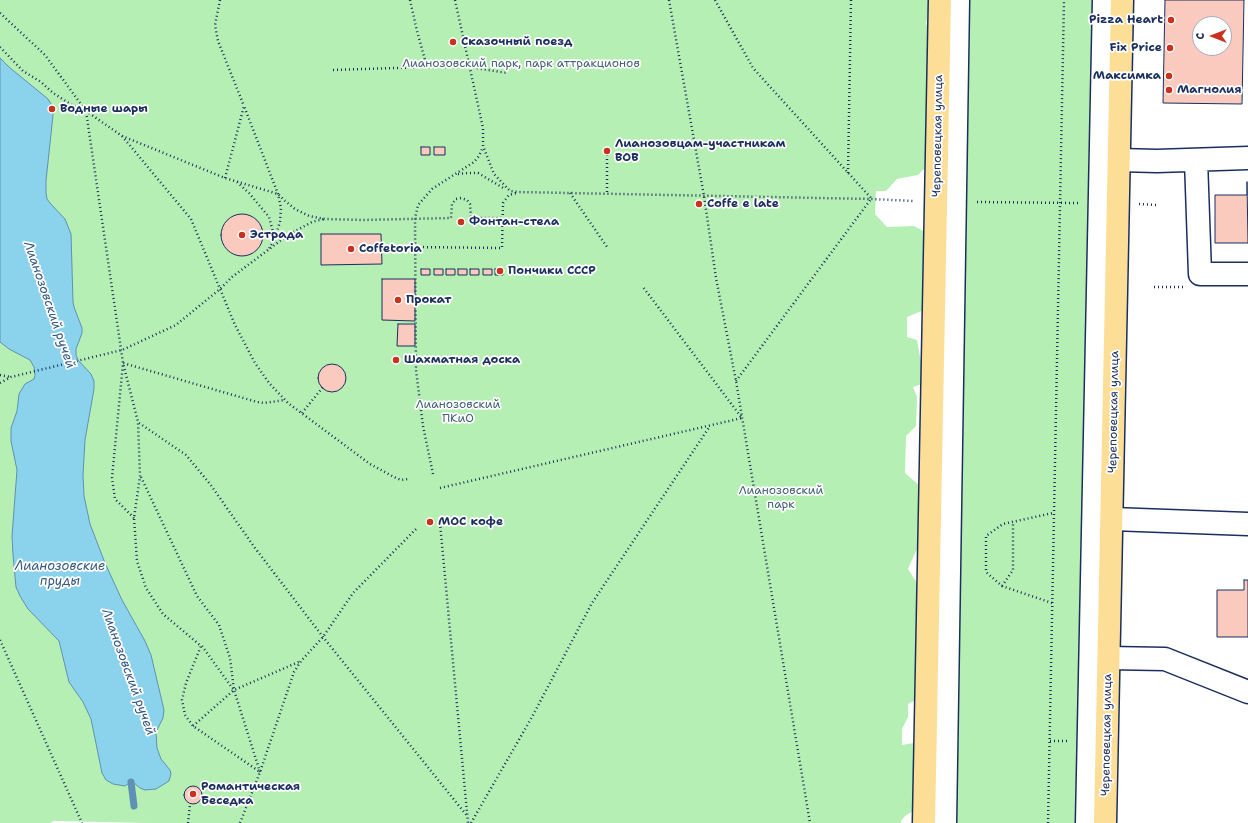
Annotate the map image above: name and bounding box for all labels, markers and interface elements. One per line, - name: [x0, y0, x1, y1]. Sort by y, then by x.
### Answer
- place label: Pizza Heart: [1089, 13, 1163, 27]
- marker: Pizza Heart: [1166, 15, 1176, 25]
- north arrow: [1192, 16, 1232, 56]
- text: С: [1193, 33, 1208, 39]
- place label: Cказочный поезд: [461, 35, 572, 49]
- marker: Cказочный поезд: [448, 37, 458, 47]
- place label: Fix Price: [1109, 41, 1162, 55]
- marker: Fix Price: [1165, 43, 1175, 53]
- park label: Лианозовский парк, парк аттракционов: [402, 57, 640, 71]
- place label: Максимка: [1093, 69, 1161, 83]
- marker: Максимка: [1164, 71, 1174, 81]
- street label: Череповецкая улица: [930, 75, 946, 197]
- place label: Магнолия: [1177, 83, 1242, 97]
- marker: Магнолия: [1164, 85, 1174, 95]
- place label: Водные шары: [60, 102, 148, 116]
- marker: Водные шары: [47, 104, 57, 114]
- place label: Лианозовцам-участникам ВОВ: [615, 137, 786, 165]
- marker: Лианозовцам-участникам ВОВ: [602, 146, 612, 156]
- place label: Coffe e late: [707, 197, 779, 211]
- marker: Coffe e late: [694, 199, 704, 209]
- place label: Фонтан-стела: [469, 215, 559, 229]
- marker: Фонтан-стела: [456, 217, 466, 227]
- place label: Эстрада: [250, 228, 303, 242]
- marker: Эстрада: [237, 230, 247, 240]
- water label: Лианозовский ручей: [20, 239, 78, 371]
- place label: Coffetoria: [359, 242, 422, 256]
- marker: Coffetoria: [346, 244, 356, 254]
- place label: Пончики СССР: [508, 264, 596, 278]
- marker: Пончики СССР: [495, 266, 505, 276]
- place label: Прокат: [406, 293, 451, 307]
- marker: Прокат: [393, 295, 403, 305]
- street label: Череповецкая улица: [1106, 351, 1122, 473]
- place label: Шахматная доска: [404, 353, 520, 367]
- marker: Шахматная доска: [391, 355, 401, 365]
- park label: Лианозовский ПКиО: [416, 398, 500, 426]
- park label: Лианозовский парк: [739, 484, 823, 512]
- place label: МОС кофе: [438, 515, 503, 529]
- marker: МОС кофе: [425, 517, 435, 527]
- water label: Лианозовские пруды: [15, 559, 105, 590]
- water label: Лианозовский ручей: [98, 607, 158, 737]
- street label: Череповецкая улица: [1099, 674, 1115, 796]
- place label: Романтическая Беседка: [201, 780, 300, 808]
- marker: Романтическая Беседка: [188, 789, 198, 799]

